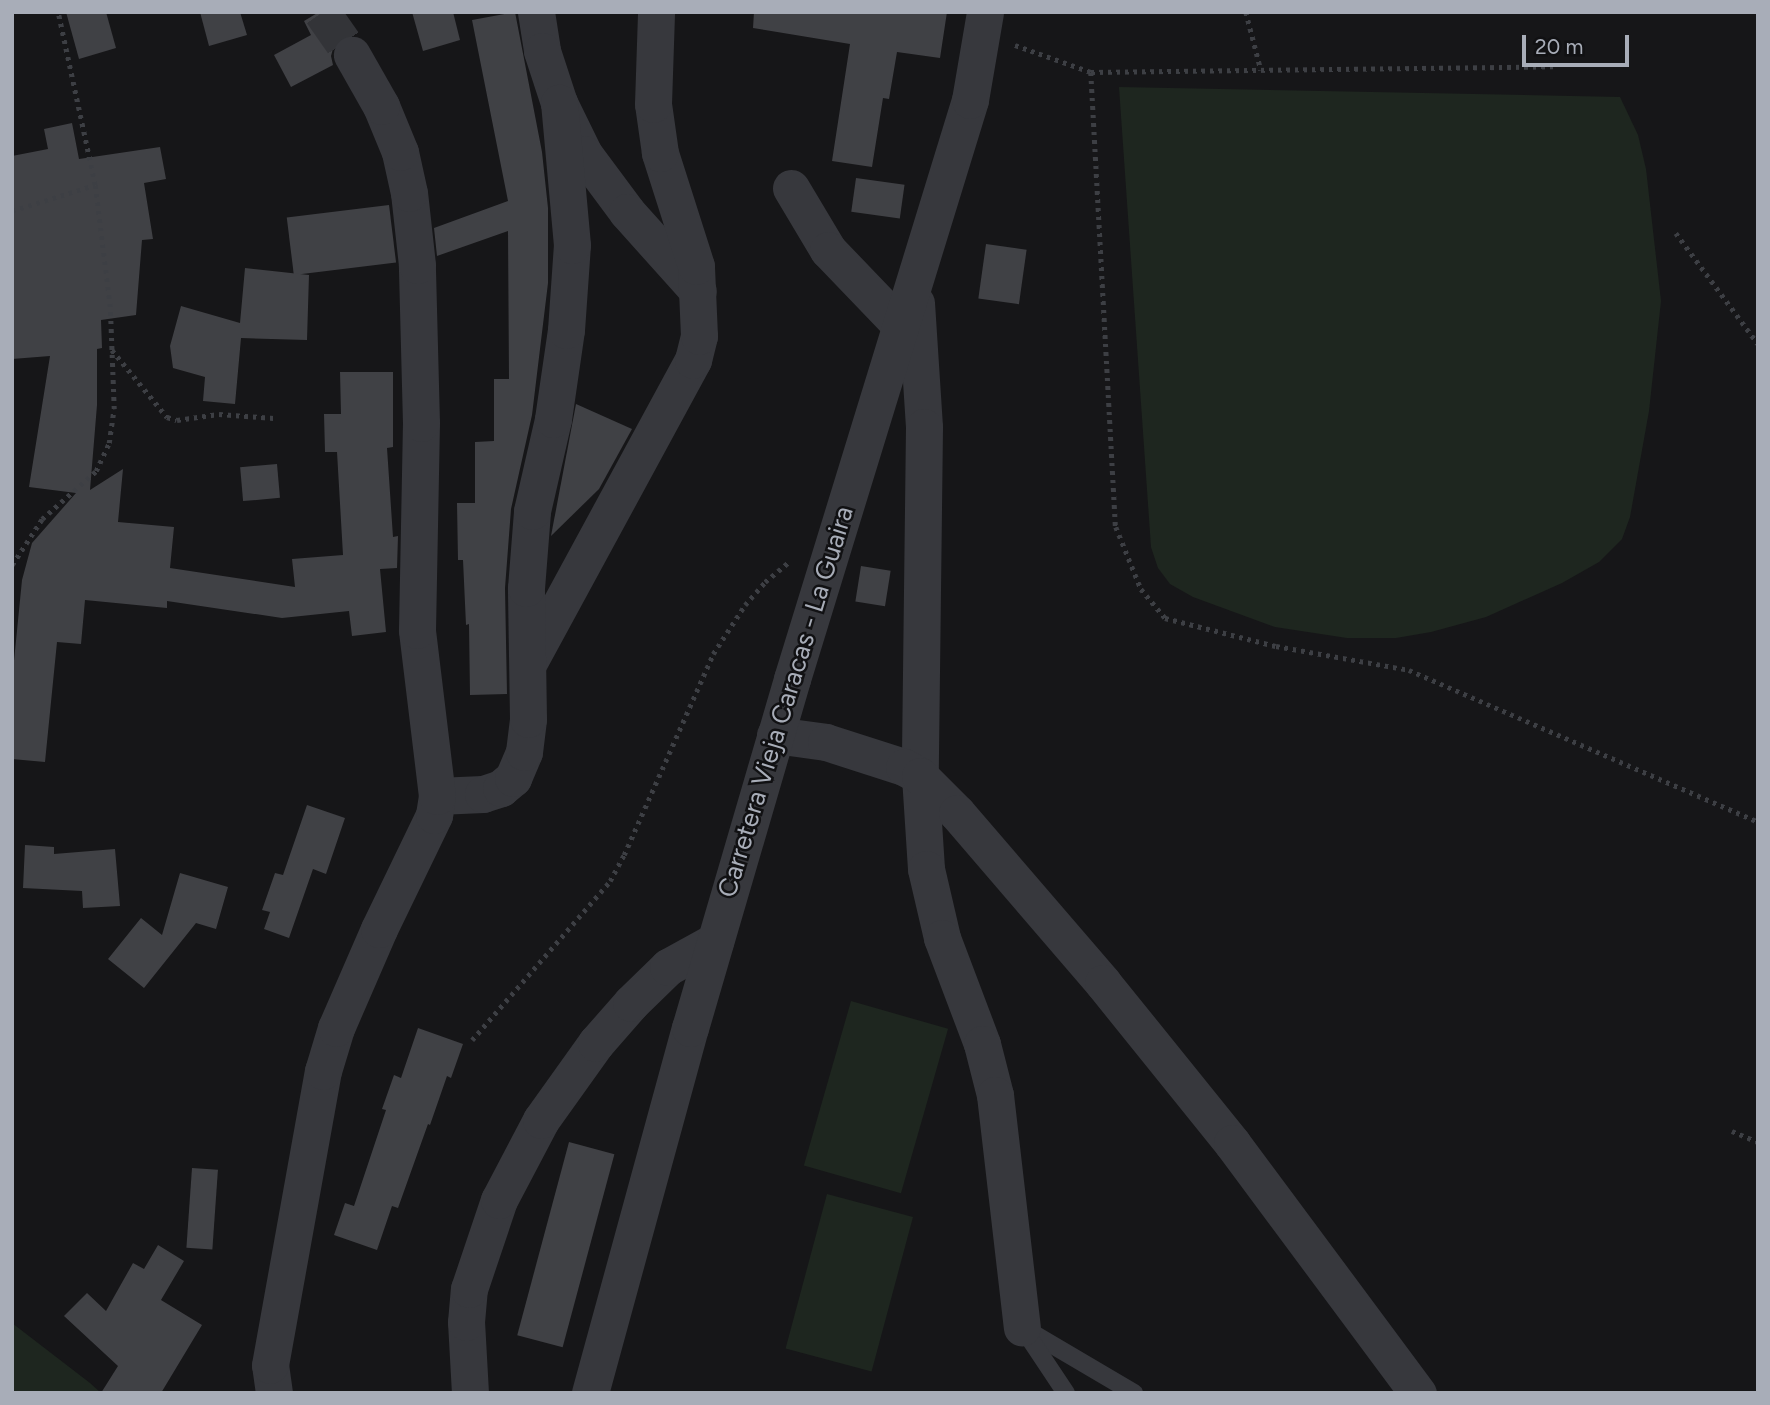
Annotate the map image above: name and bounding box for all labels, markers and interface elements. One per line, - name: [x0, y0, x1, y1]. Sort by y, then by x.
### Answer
- scale bar: [1525, 21, 1632, 65]
- text: 20 m: [1535, 34, 1583, 59]
- street label: Carretera Vieja Caracas - La Guaira: [712, 503, 860, 901]

